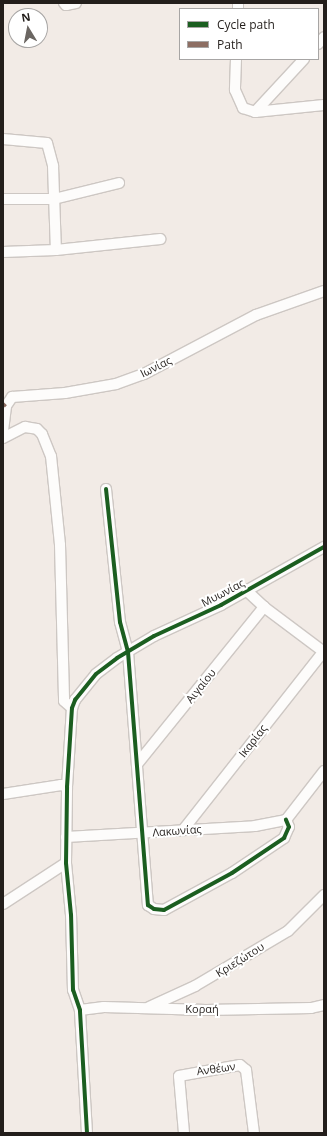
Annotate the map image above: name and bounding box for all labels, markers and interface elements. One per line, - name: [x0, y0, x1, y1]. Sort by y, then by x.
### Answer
- north arrow: [8, 8, 48, 48]
- legend: [179, 8, 319, 60]
- text: N: [20, 9, 32, 25]
- text: Cycle path: [217, 16, 275, 33]
- text: Path: [217, 36, 243, 53]
- street label: Ιωνίας: [138, 354, 174, 380]
- street label: Μυωνίας: [199, 576, 247, 610]
- street label: Αιγαίου: [183, 666, 219, 706]
- street label: Ικαρίας: [236, 722, 270, 760]
- street label: Λακωνίας: [152, 823, 202, 839]
- street label: Κριεζώτου: [213, 940, 267, 980]
- street label: Κοραή: [185, 1002, 219, 1016]
- street label: Ανθέων: [196, 1060, 236, 1078]

